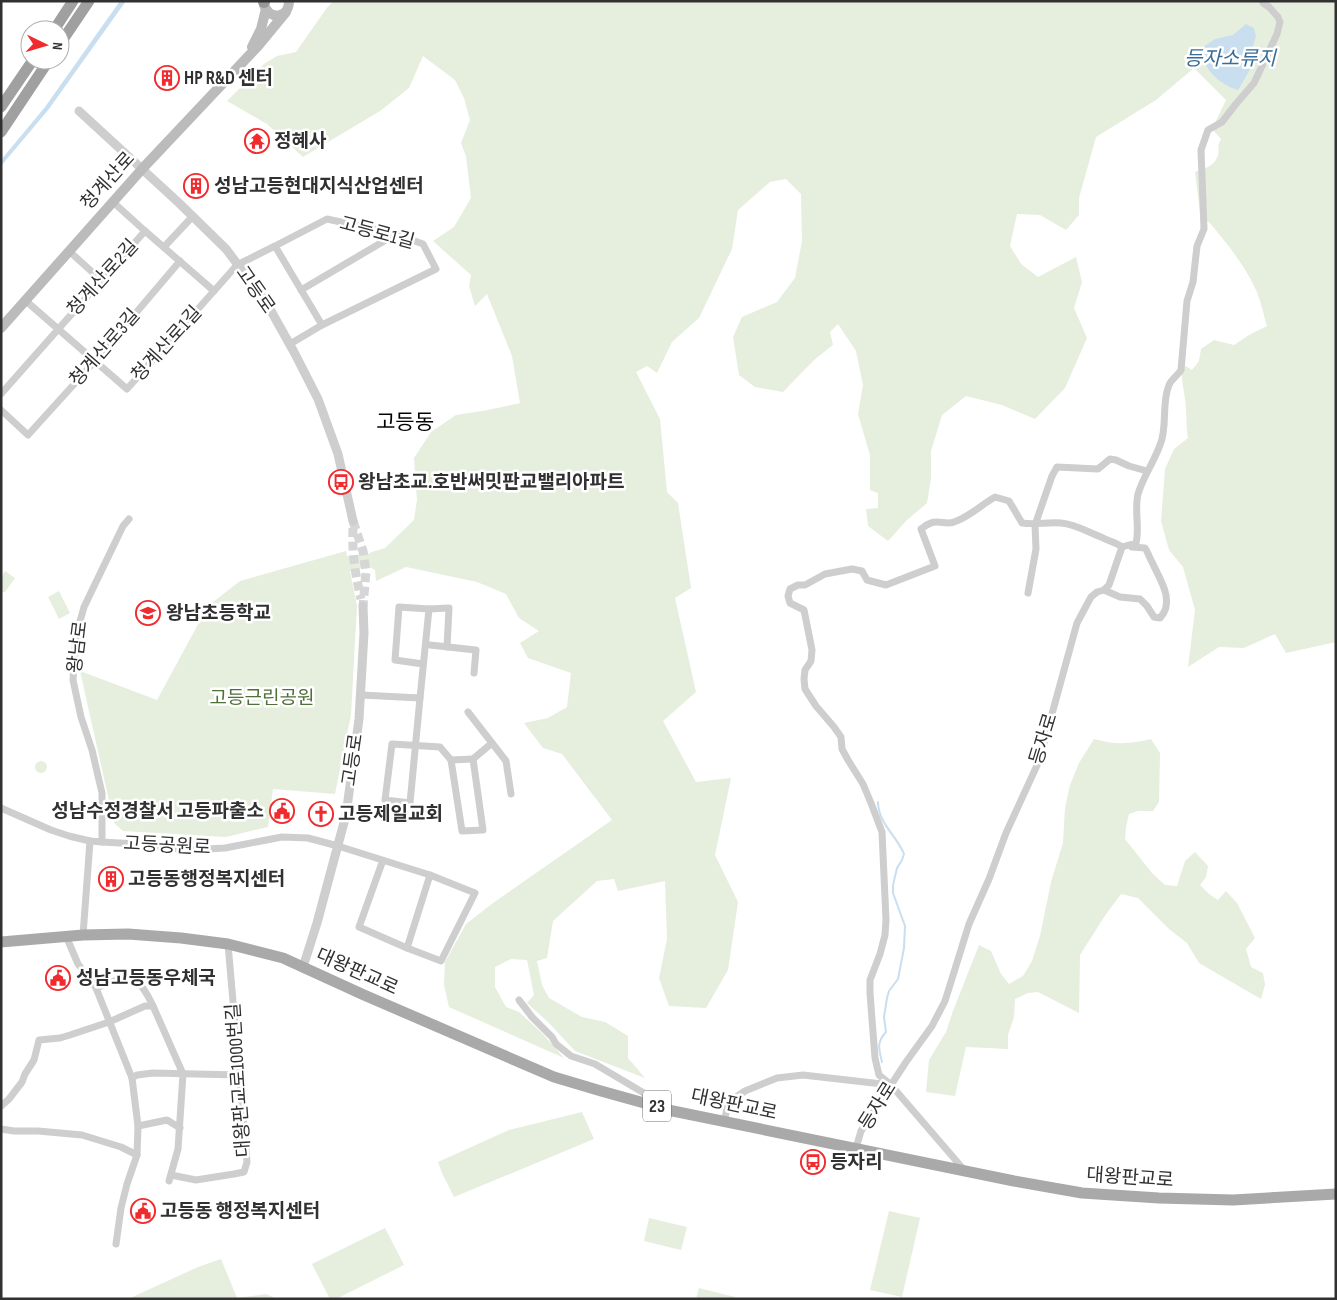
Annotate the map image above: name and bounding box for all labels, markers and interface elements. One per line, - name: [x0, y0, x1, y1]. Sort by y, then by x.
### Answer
- north arrow: [20, 20, 70, 70]
- text: N: [49, 42, 66, 51]
- water label: 등자소류지: [1184, 47, 1278, 71]
- building icon: HP R&D 센터: [154, 65, 180, 91]
- place label: HP R&D 센터: [184, 67, 273, 90]
- temple icon: 정혜사: [244, 128, 270, 154]
- place label: 정혜사: [274, 130, 327, 153]
- street label: 청계산로: [76, 147, 140, 215]
- building icon: 성남고등현대지식산업센터: [183, 173, 209, 199]
- place label: 성남고등현대지식산업센터: [214, 175, 424, 198]
- street label: 고등로1길: [337, 212, 417, 254]
- street label: 청계산로2길: [63, 235, 143, 321]
- street label: 고등로: [231, 262, 279, 318]
- street label: 청계산로1길: [127, 301, 207, 387]
- street label: 청계산로3길: [65, 304, 145, 392]
- district label: 고등동: [376, 410, 434, 435]
- bus stop icon: 왕남초교.호반써밋판교밸리아파트: [328, 469, 354, 495]
- place label: 왕남초교.호반써밋판교밸리아파트: [358, 471, 625, 494]
- school or university icon: 왕남초등학교: [135, 600, 161, 626]
- place label: 왕남초등학교: [166, 602, 271, 625]
- street label: 왕남로: [63, 620, 93, 674]
- park label: 고등근린공원: [210, 687, 314, 710]
- street label: 등자로: [1025, 711, 1063, 767]
- street label: 고등로: [338, 732, 368, 788]
- public building icon: 성남수정경찰서 고등파출소: [269, 798, 295, 824]
- place label: 성남수정경찰서 고등파출소: [51, 800, 264, 823]
- church icon: 고등제일교회: [308, 801, 334, 827]
- place label: 고등제일교회: [338, 803, 443, 826]
- street label: 고등공원로: [123, 832, 211, 860]
- building icon: 고등동행정복지센터: [98, 866, 124, 892]
- place label: 고등동행정복지센터: [128, 868, 285, 891]
- street label: 대왕판교로: [312, 944, 402, 1000]
- public building icon: 성남고등동우체국: [45, 965, 71, 991]
- place label: 성남고등동우체국: [76, 967, 216, 990]
- street label: 대왕판교로1000번길: [222, 1002, 256, 1158]
- street label: 등자로: [854, 1078, 902, 1134]
- street label: 대왕판교로: [689, 1085, 779, 1125]
- road number: 23: [643, 1090, 671, 1122]
- bus stop icon: 등자리: [800, 1149, 826, 1175]
- place label: 등자리: [830, 1151, 882, 1174]
- street label: 대왕판교로: [1086, 1163, 1174, 1193]
- public building icon: 고등동 행정복지센터: [130, 1198, 156, 1224]
- place label: 고등동 행정복지센터: [160, 1200, 320, 1223]

